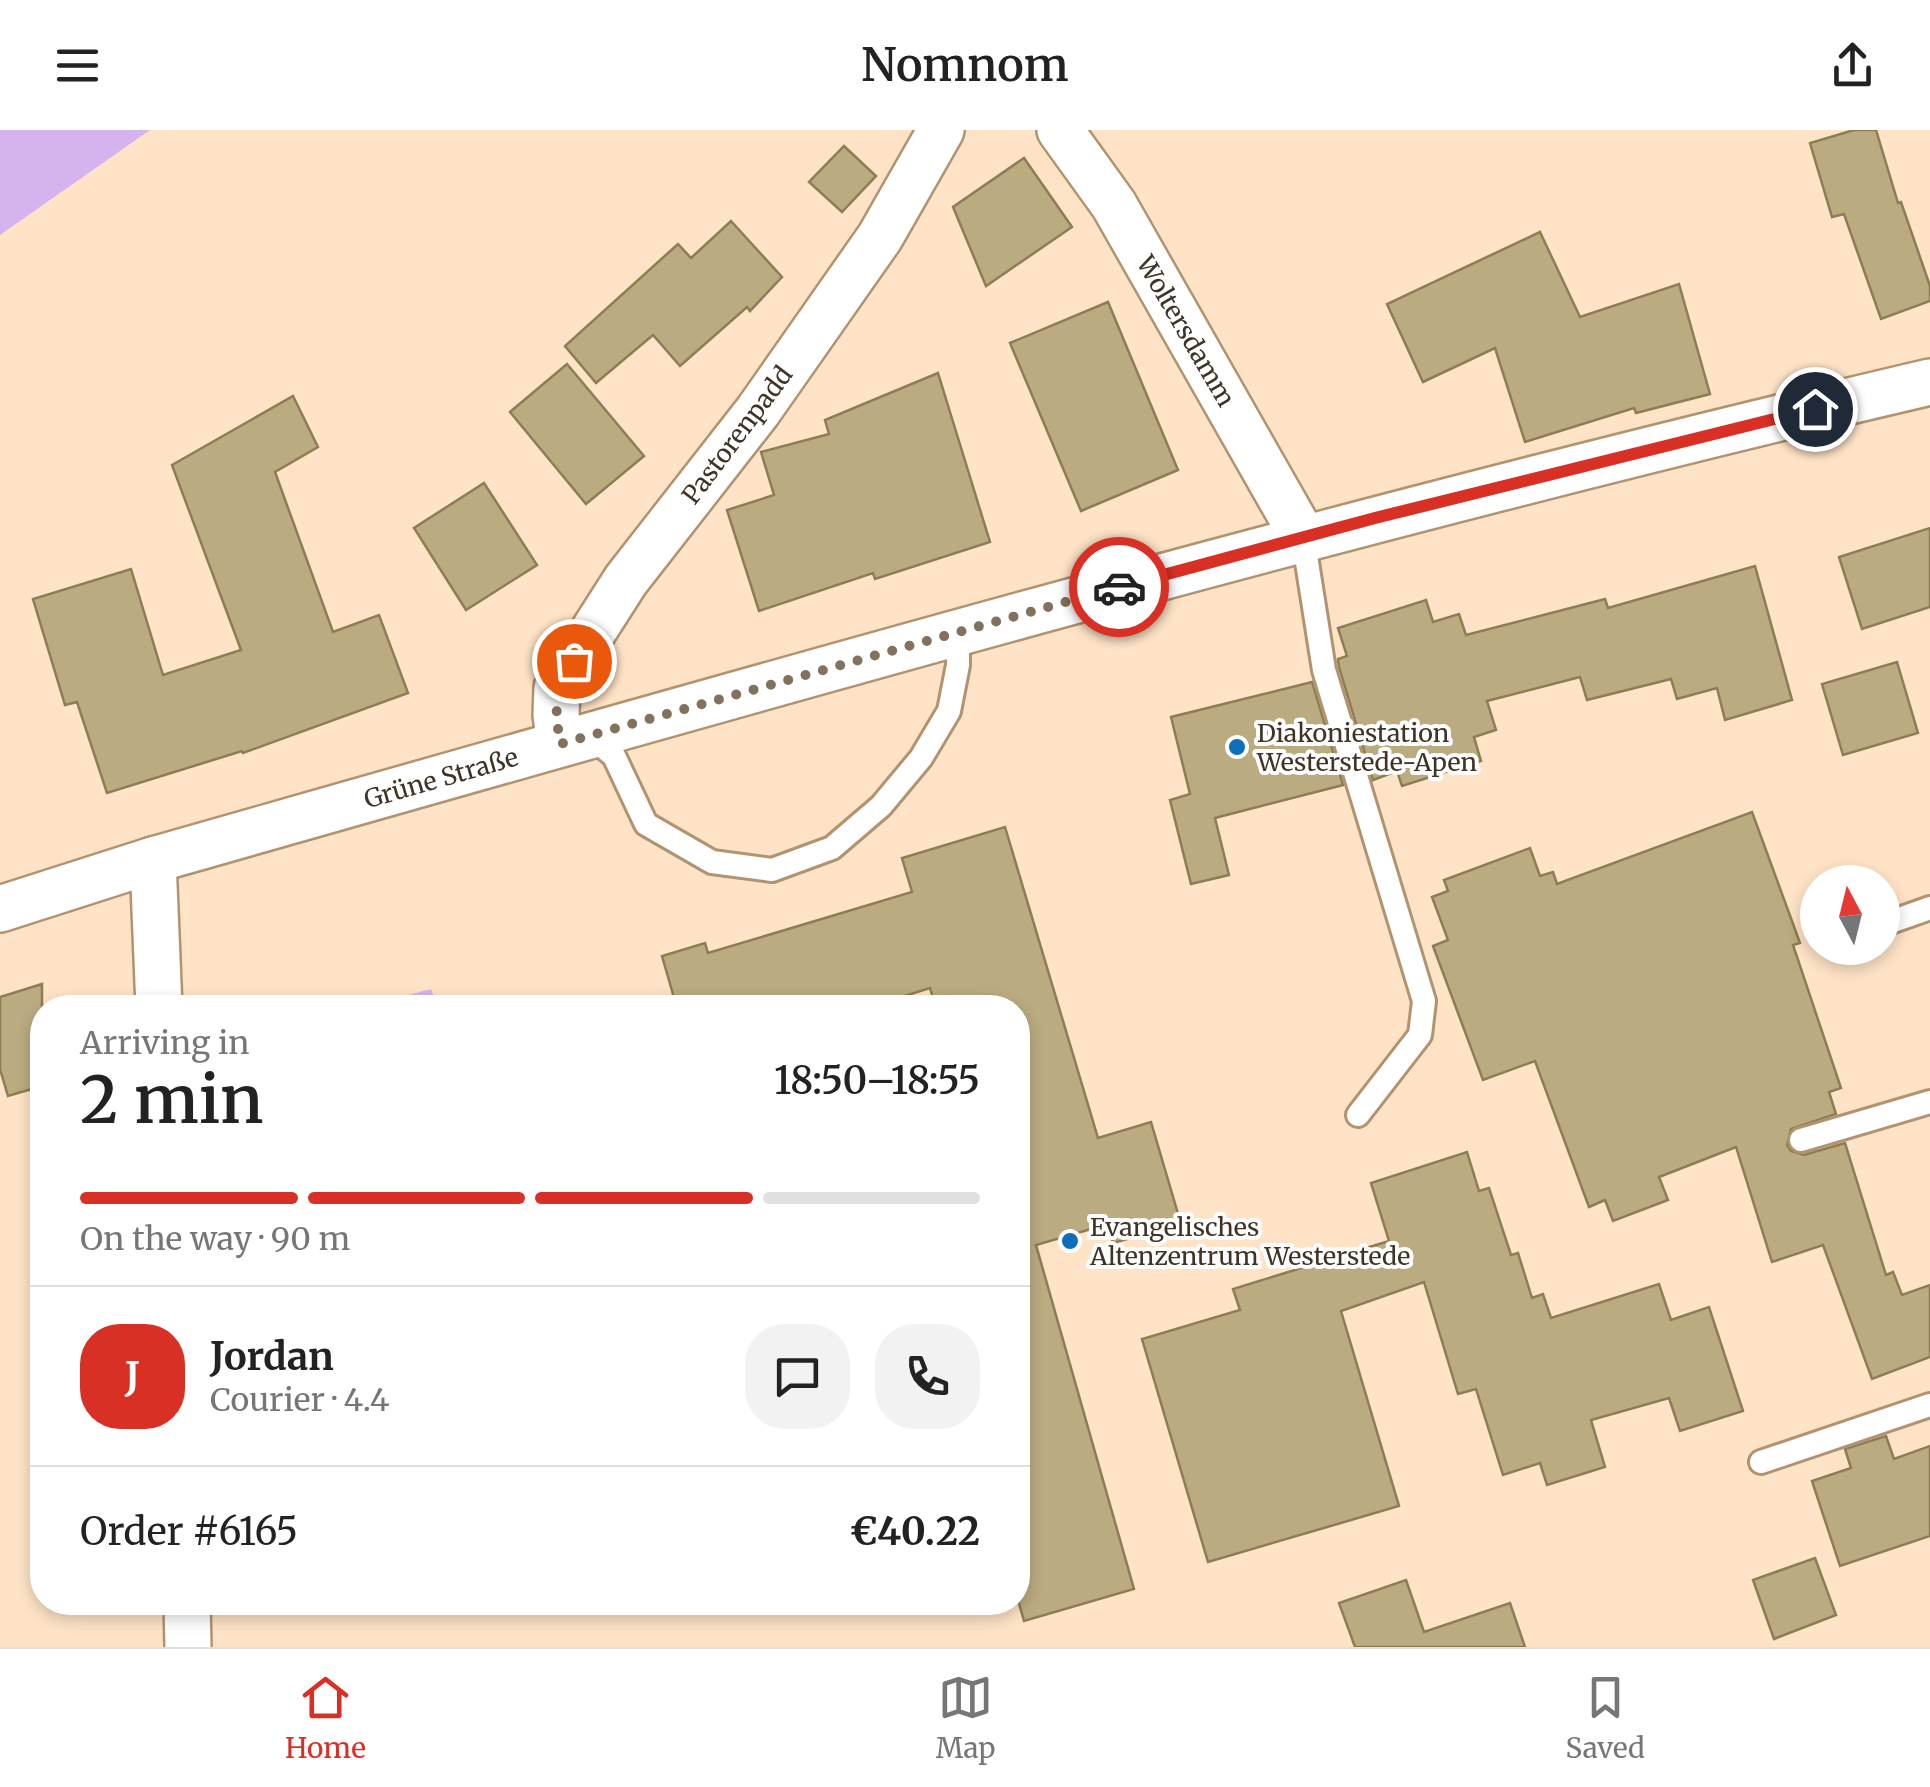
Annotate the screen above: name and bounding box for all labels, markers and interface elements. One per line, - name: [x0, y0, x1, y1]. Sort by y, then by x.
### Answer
- text: Nomnom: [861, 37, 1069, 93]
- icon: menu: [50, 38, 105, 93]
- icon: share: [1825, 38, 1880, 93]
- street label: Woltersdamm: [1129, 249, 1242, 413]
- street label: Pastorenpadd: [675, 360, 799, 510]
- pin: [1773, 367, 1858, 452]
- icon: home: [1788, 382, 1843, 437]
- courier: [1069, 537, 1169, 637]
- icon: car: [1092, 560, 1147, 615]
- pin: [532, 619, 617, 704]
- icon: bag: [547, 634, 602, 689]
- place label: Diakoniestation Westerstede-Apen: [1256, 717, 1477, 778]
- marker: Diakoniestation Westerstede-Apen: [1226, 736, 1248, 758]
- street label: Grüne Straße: [360, 741, 522, 815]
- north arrow: [1800, 865, 1900, 965]
- map controls: [1800, 865, 1900, 965]
- text: Arriving in: [80, 1023, 249, 1063]
- text: 18:50–18:55: [774, 1057, 980, 1104]
- text: 2 min: [80, 1059, 264, 1141]
- place label: Evangelisches Altenzentrum Westerstede: [1089, 1211, 1410, 1272]
- text: On the way · 90 m: [80, 1219, 350, 1259]
- marker: Evangelisches Altenzentrum Westerstede: [1059, 1230, 1081, 1252]
- button: chat: [745, 1324, 850, 1429]
- button: phone: [875, 1324, 980, 1429]
- text: Jordan: [210, 1333, 334, 1380]
- text: J: [125, 1353, 140, 1400]
- text: Courier · 4.4: [210, 1380, 390, 1420]
- text: Order #6165: [80, 1508, 298, 1555]
- text: €40.22: [849, 1508, 980, 1555]
- tab: Home: [285, 1670, 366, 1766]
- tab: Map: [936, 1670, 996, 1766]
- tab: Saved: [1566, 1670, 1645, 1766]

